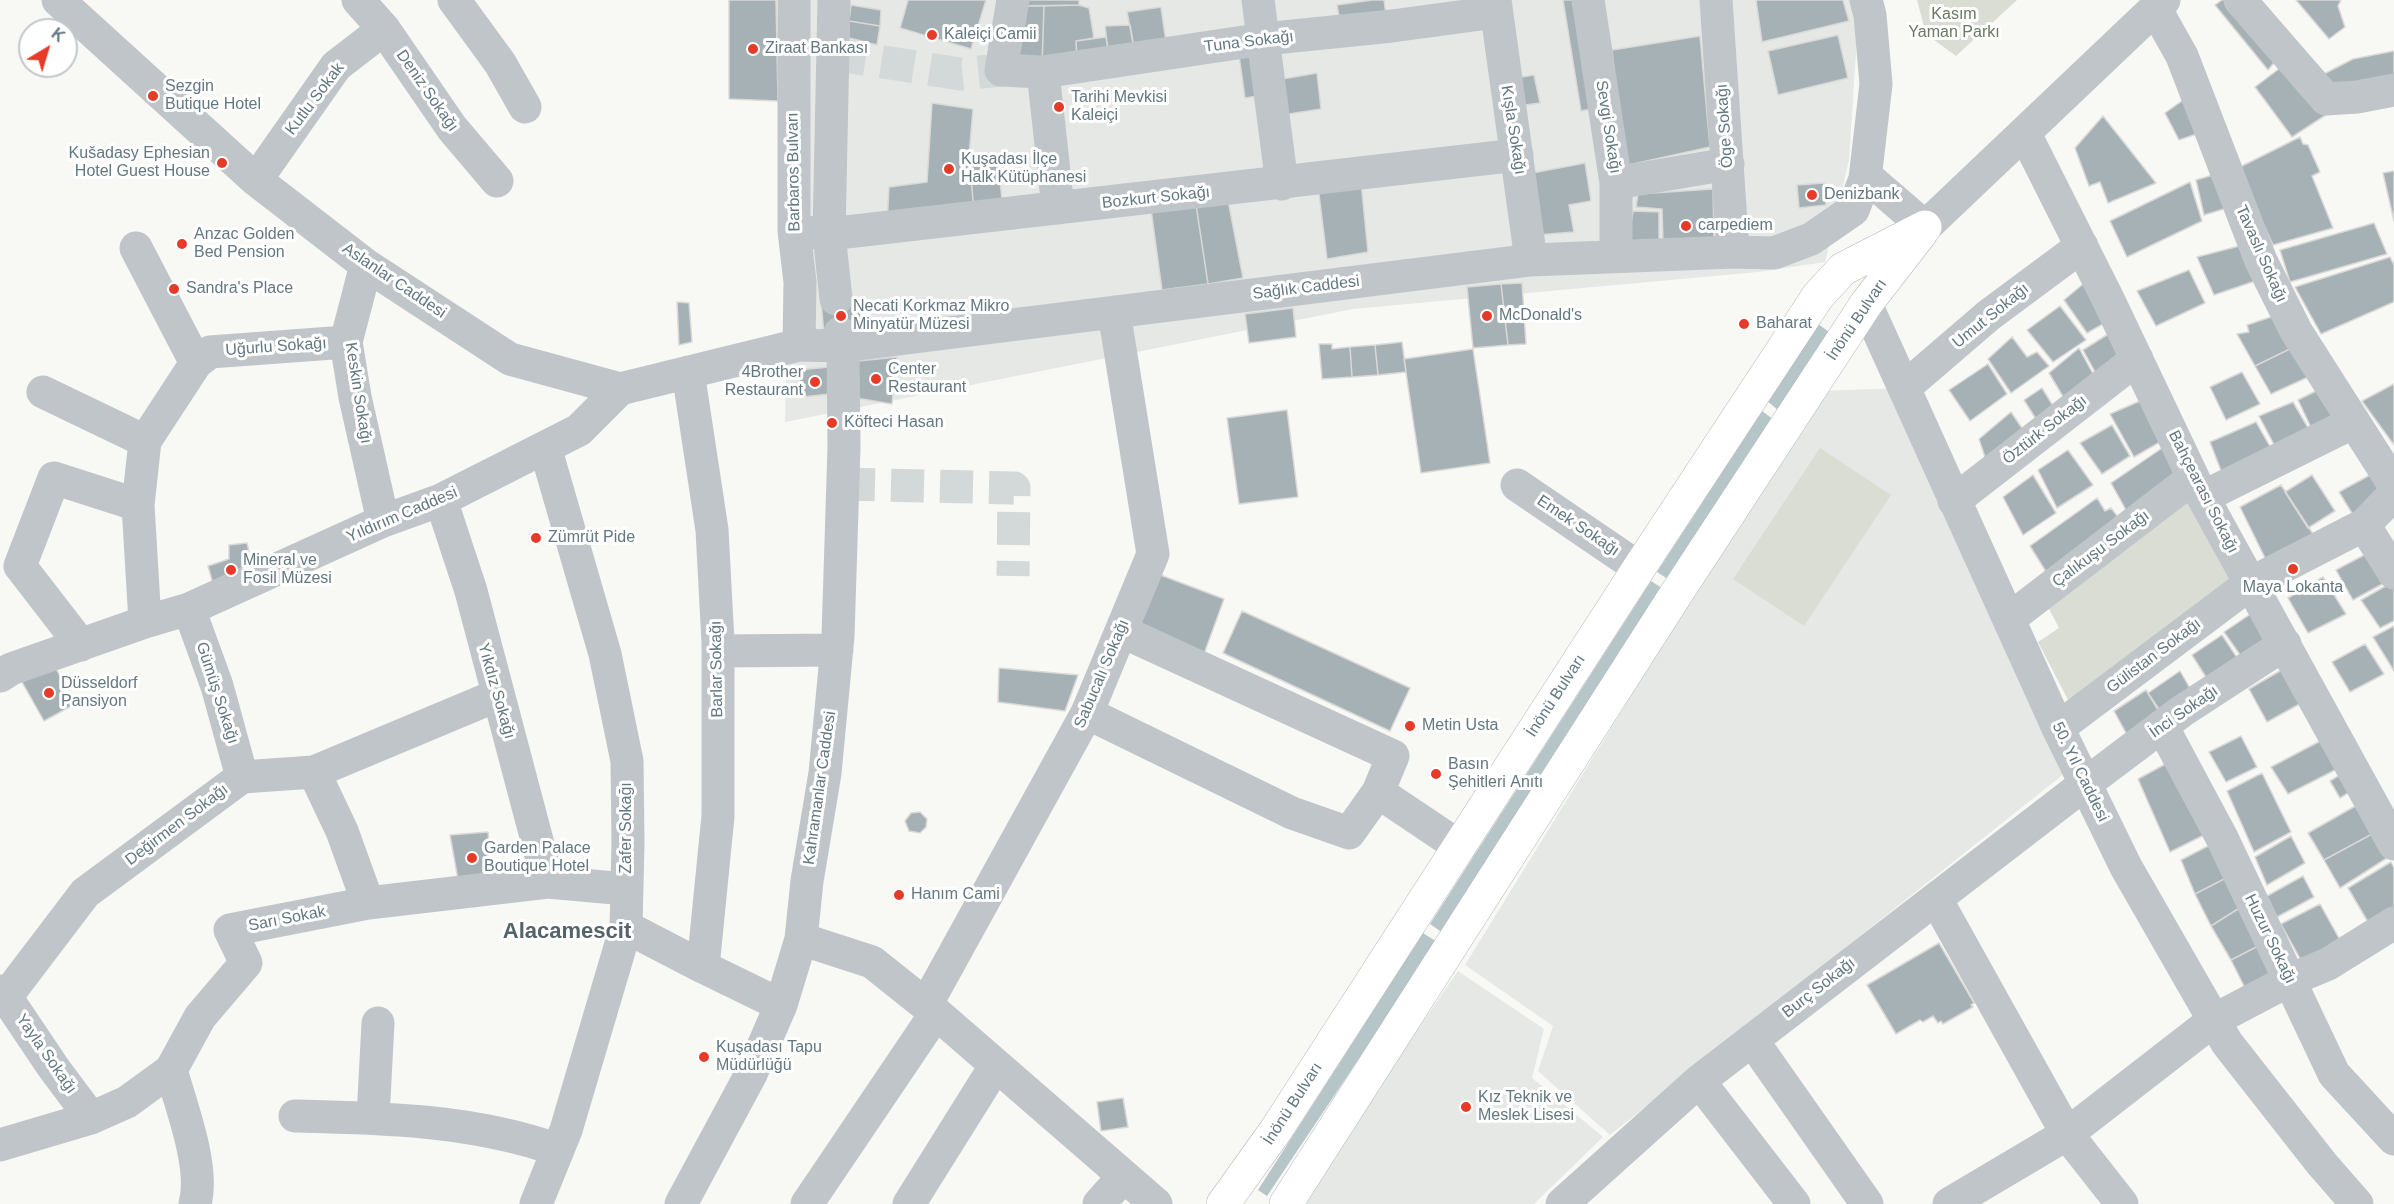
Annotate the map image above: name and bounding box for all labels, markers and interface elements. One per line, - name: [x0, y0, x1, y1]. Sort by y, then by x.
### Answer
- park label: Kasım Yaman Parkı: [1908, 5, 2000, 43]
- north arrow: [18, 18, 78, 78]
- text: K: [48, 25, 68, 45]
- place label: Kaleiçi Camii: [944, 25, 1036, 45]
- street label: Tuna Sokağı: [1203, 27, 1295, 57]
- marker: Kaleiçi Camii: [925, 28, 939, 42]
- place label: Ziraat Bankası: [765, 39, 868, 59]
- marker: Ziraat Bankası: [746, 42, 760, 56]
- street label: Deniz Sokağı: [392, 47, 462, 135]
- street label: Kutlu Sokak: [282, 59, 348, 139]
- place label: Sezgin Butique Hotel: [165, 77, 261, 115]
- street label: Sevgi Sokağı: [1591, 79, 1625, 175]
- street label: Öge Sokağı: [1712, 83, 1738, 169]
- street label: Kışla Sokağı: [1496, 84, 1530, 176]
- place label: Tarihi Mevkisi Kaleiçi: [1071, 88, 1167, 126]
- marker: Sezgin Butique Hotel: [146, 89, 160, 103]
- marker: Tarihi Mevkisi Kaleiçi: [1052, 100, 1066, 114]
- street label: Barbaros Bulvarı: [783, 112, 805, 232]
- place label: Kušadasy Ephesian Hotel Guest House: [69, 144, 210, 182]
- place label: Kuşadası İlçe Halk Kütüphanesi: [961, 150, 1086, 188]
- marker: Kušadasy Ephesian Hotel Guest House: [215, 156, 229, 170]
- marker: Kuşadası İlçe Halk Kütüphanesi: [942, 162, 956, 176]
- street label: Bozkurt Sokağı: [1101, 183, 1211, 213]
- place label: Denizbank: [1824, 185, 1900, 205]
- marker: Denizbank: [1805, 188, 1819, 202]
- street label: Tavaslı Sokağı: [2231, 203, 2291, 305]
- place label: carpediem: [1698, 216, 1773, 236]
- marker: carpediem: [1679, 219, 1693, 233]
- place label: Anzac Golden Bed Pension: [194, 225, 295, 263]
- marker: Anzac Golden Bed Pension: [175, 237, 189, 251]
- street label: Aslanlar Caddesi: [338, 239, 450, 323]
- street label: Sağlık Caddesi: [1251, 272, 1361, 304]
- street label: İnönü Bulvarı: [1823, 276, 1891, 364]
- place label: Sandra's Place: [186, 279, 293, 299]
- street label: Umut Sokağı: [1949, 279, 2033, 353]
- marker: Sandra's Place: [167, 282, 181, 296]
- place label: Necati Korkmaz Mikro Minyatür Müzesi: [853, 297, 1009, 335]
- place label: McDonald's: [1499, 306, 1582, 326]
- marker: Necati Korkmaz Mikro Minyatür Müzesi: [834, 309, 848, 323]
- marker: McDonald's: [1480, 309, 1494, 323]
- place label: Baharat: [1756, 314, 1812, 334]
- marker: Baharat: [1737, 317, 1751, 331]
- street label: Uğurlu Sokağı: [225, 334, 327, 360]
- street label: Keskin Sokağı: [341, 341, 375, 445]
- place label: Center Restaurant: [888, 360, 966, 398]
- place label: 4Brother Restaurant: [725, 363, 803, 401]
- marker: Center Restaurant: [869, 372, 883, 386]
- marker: 4Brother Restaurant: [808, 375, 822, 389]
- street label: Öztürk Sokağı: [1999, 391, 2091, 469]
- place label: Köfteci Hasan: [844, 413, 944, 433]
- marker: Köfteci Hasan: [825, 416, 839, 430]
- street label: Bahçearası Sokağı: [2164, 427, 2242, 557]
- street label: Yıldırım Caddesi: [344, 483, 460, 547]
- street label: Emek Sokağı: [1533, 491, 1623, 561]
- street label: Çalıkuşu Sokağı: [2049, 506, 2153, 592]
- place label: Zümrüt Pide: [548, 528, 635, 548]
- marker: Zümrüt Pide: [529, 531, 543, 545]
- place label: Mineral ve Fosil Müzesi: [243, 551, 332, 589]
- marker: Maya Lokanta: [2286, 562, 2300, 576]
- marker: Mineral ve Fosil Müzesi: [224, 563, 238, 577]
- place label: Maya Lokanta: [2243, 578, 2343, 598]
- street label: Gülistan Sokağı: [2103, 614, 2205, 698]
- street label: Sabucalı Sokağı: [1070, 617, 1134, 731]
- street label: Barlar Sokağı: [707, 620, 727, 718]
- street label: Gümüş Sokağı: [192, 640, 242, 746]
- street label: Yıkdız Sokağı: [473, 641, 519, 741]
- street label: İnönü Bulvarı: [1522, 651, 1590, 741]
- place label: Düsseldorf Pansiyon: [61, 674, 137, 712]
- street label: İnci Sokağı: [2146, 681, 2222, 743]
- marker: Düsseldorf Pansiyon: [42, 686, 56, 700]
- street label: Kahramanlar Caddesi: [800, 710, 840, 866]
- place label: Metin Usta: [1422, 716, 1498, 736]
- marker: Metin Usta: [1403, 719, 1417, 733]
- street label: 50. Yıl Caddesi: [2048, 719, 2112, 825]
- place label: Basın Şehitleri Anıtı: [1448, 755, 1543, 793]
- marker: Basın Şehitleri Anıtı: [1429, 767, 1443, 781]
- street label: Değirmen Sokağı: [122, 780, 232, 870]
- street label: Zafer Sokağı: [617, 782, 637, 874]
- place label: Garden Palace Boutique Hotel: [484, 839, 591, 877]
- marker: Garden Palace Boutique Hotel: [465, 851, 479, 865]
- place label: Hanım Cami: [911, 885, 1000, 905]
- marker: Hanım Cami: [892, 888, 906, 902]
- street label: Huzur Sokağı: [2240, 891, 2300, 987]
- street label: Sarı Sokak: [247, 902, 327, 936]
- district label: Alacamescit: [503, 919, 631, 945]
- street label: Burç Sokağı: [1779, 954, 1859, 1022]
- street label: Yayla Sokağı: [11, 1010, 81, 1098]
- place label: Kuşadası Tapu Müdürlüğü: [716, 1038, 822, 1076]
- marker: Kuşadası Tapu Müdürlüğü: [697, 1050, 711, 1064]
- street label: İnönü Bulvarı: [1259, 1059, 1327, 1149]
- place label: Kız Teknik ve Meslek Lisesi: [1478, 1088, 1574, 1126]
- marker: Kız Teknik ve Meslek Lisesi: [1459, 1100, 1473, 1114]

